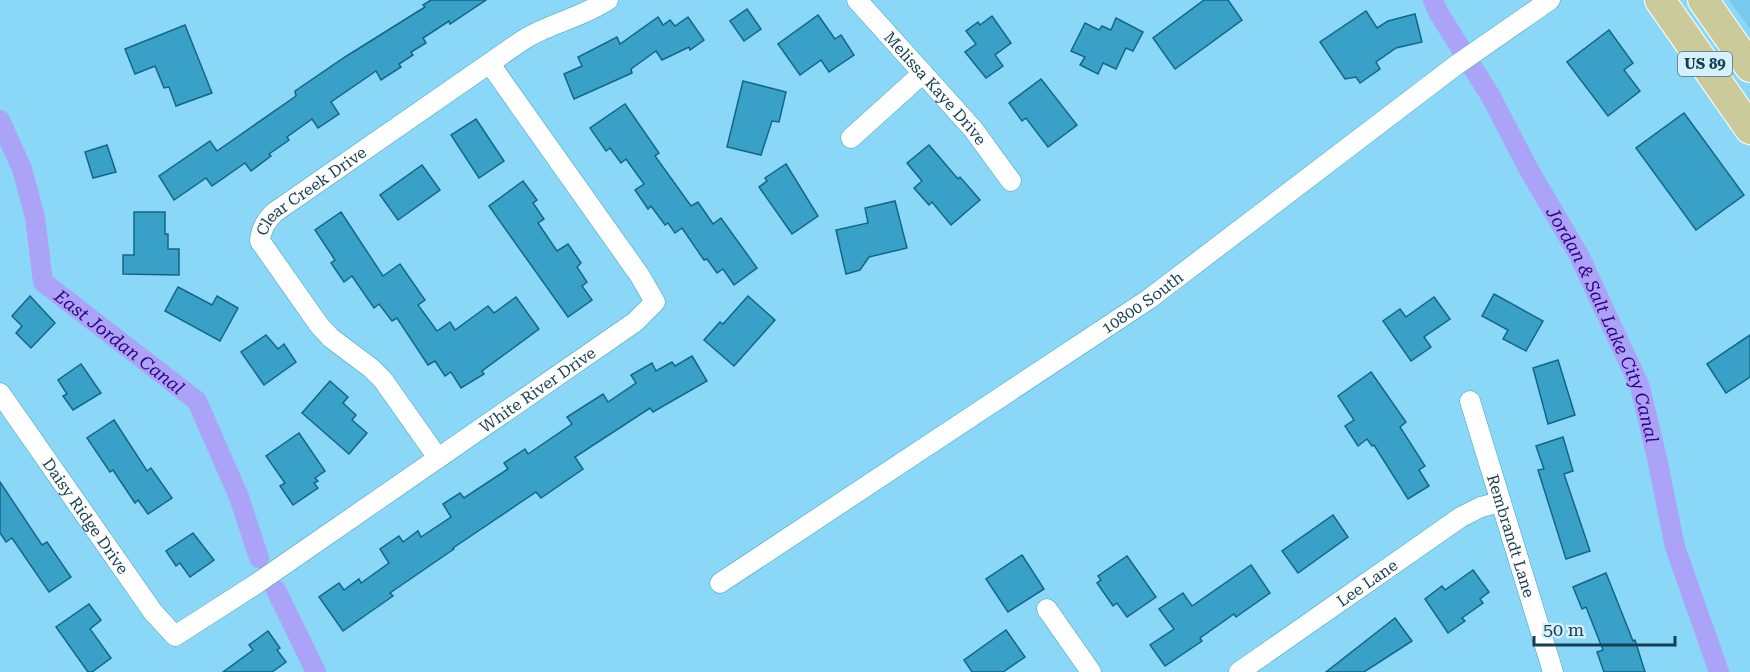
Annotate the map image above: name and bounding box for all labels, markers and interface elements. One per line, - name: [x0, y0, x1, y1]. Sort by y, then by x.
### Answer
- street label: Melissa Kaye Drive: [880, 27, 991, 149]
- road number: US 89: [1678, 52, 1732, 76]
- street label: Clear Creek Drive: [252, 142, 370, 238]
- water label: Jordan & Salt Lake City Canal: [1542, 202, 1663, 445]
- street label: 10800 South: [1098, 267, 1187, 337]
- water label: East Jordan Canal: [50, 284, 189, 398]
- street label: White River Drive: [476, 343, 599, 436]
- street label: Daisy Ridge Drive: [39, 454, 133, 578]
- street label: Rembrandt Lane: [1483, 472, 1539, 600]
- street label: Lee Lane: [1333, 555, 1401, 610]
- scale bar: [1534, 609, 1675, 647]
- text: 50 m: [1543, 619, 1584, 640]

